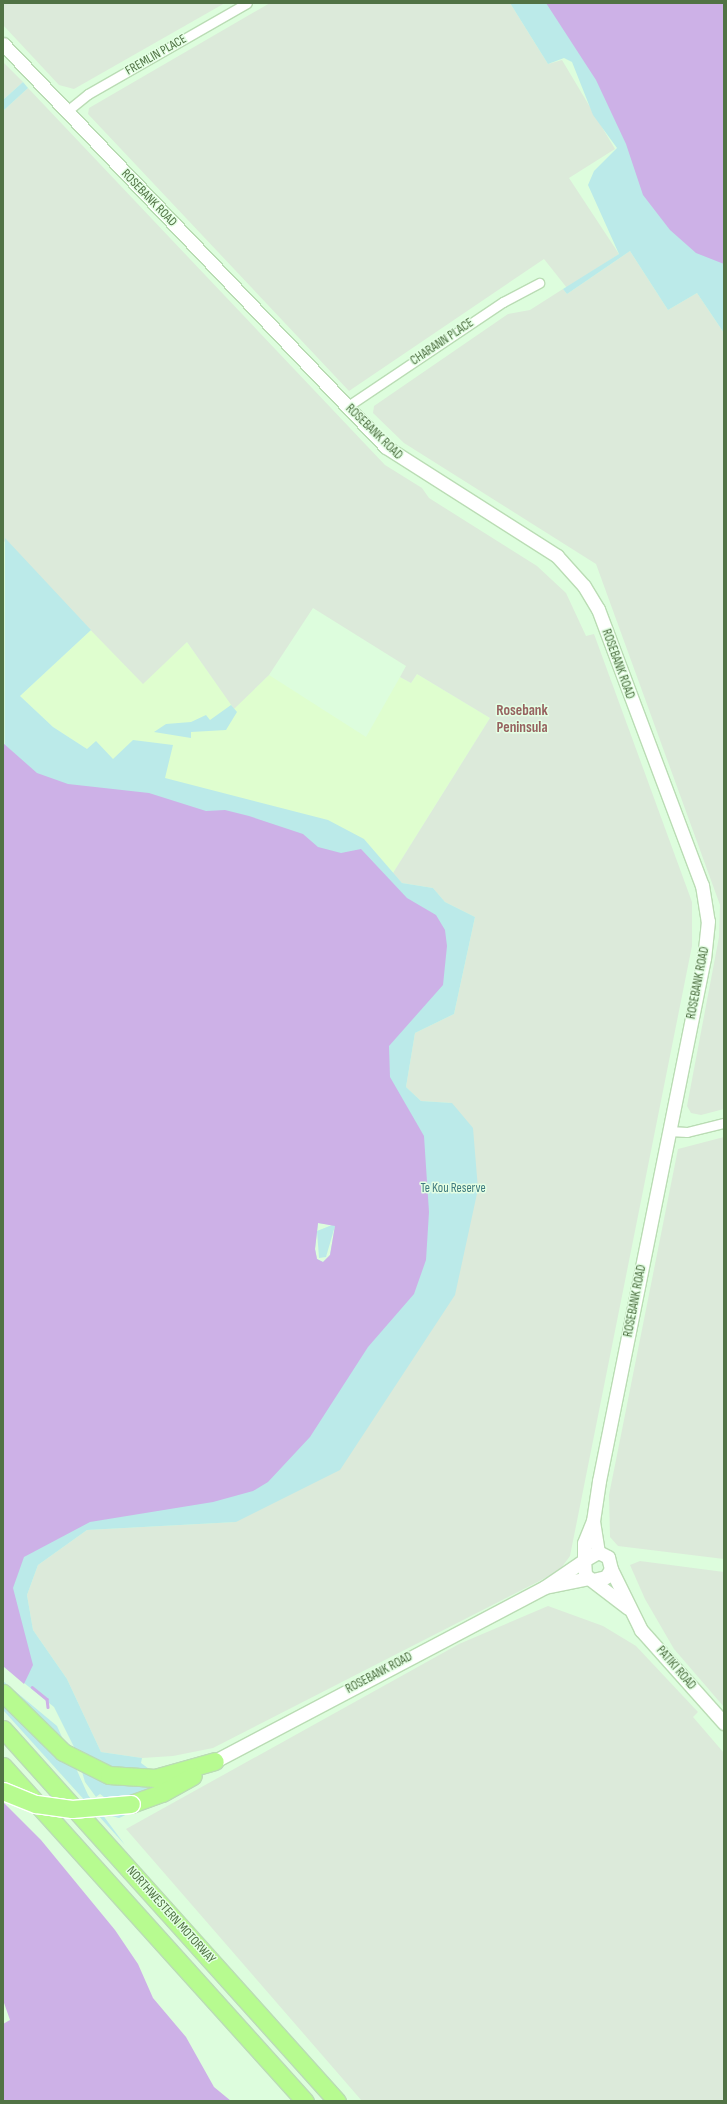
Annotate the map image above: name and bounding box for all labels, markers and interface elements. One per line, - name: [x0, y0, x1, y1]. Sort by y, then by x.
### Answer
- street label: FREMLIN PLACE: [123, 31, 189, 79]
- street label: ROSEBANK ROAD: [118, 166, 180, 230]
- street label: CHARANN PLACE: [407, 315, 477, 369]
- street label: ROSEBANK ROAD: [342, 401, 406, 463]
- street label: ROSEBANK ROAD: [598, 627, 638, 701]
- district label: Rosebank Peninsula: [496, 701, 548, 736]
- street label: ROSEBANK ROAD: [683, 946, 713, 1020]
- park label: Te Kou Reserve: [420, 1180, 486, 1196]
- street label: ROSEBANK ROAD: [620, 1264, 650, 1338]
- street label: PATIKI ROAD: [653, 1643, 699, 1693]
- street label: ROSEBANK ROAD: [343, 1649, 415, 1697]
- street label: NORTHWESTERN MOTORWAY: [123, 1863, 219, 1967]

